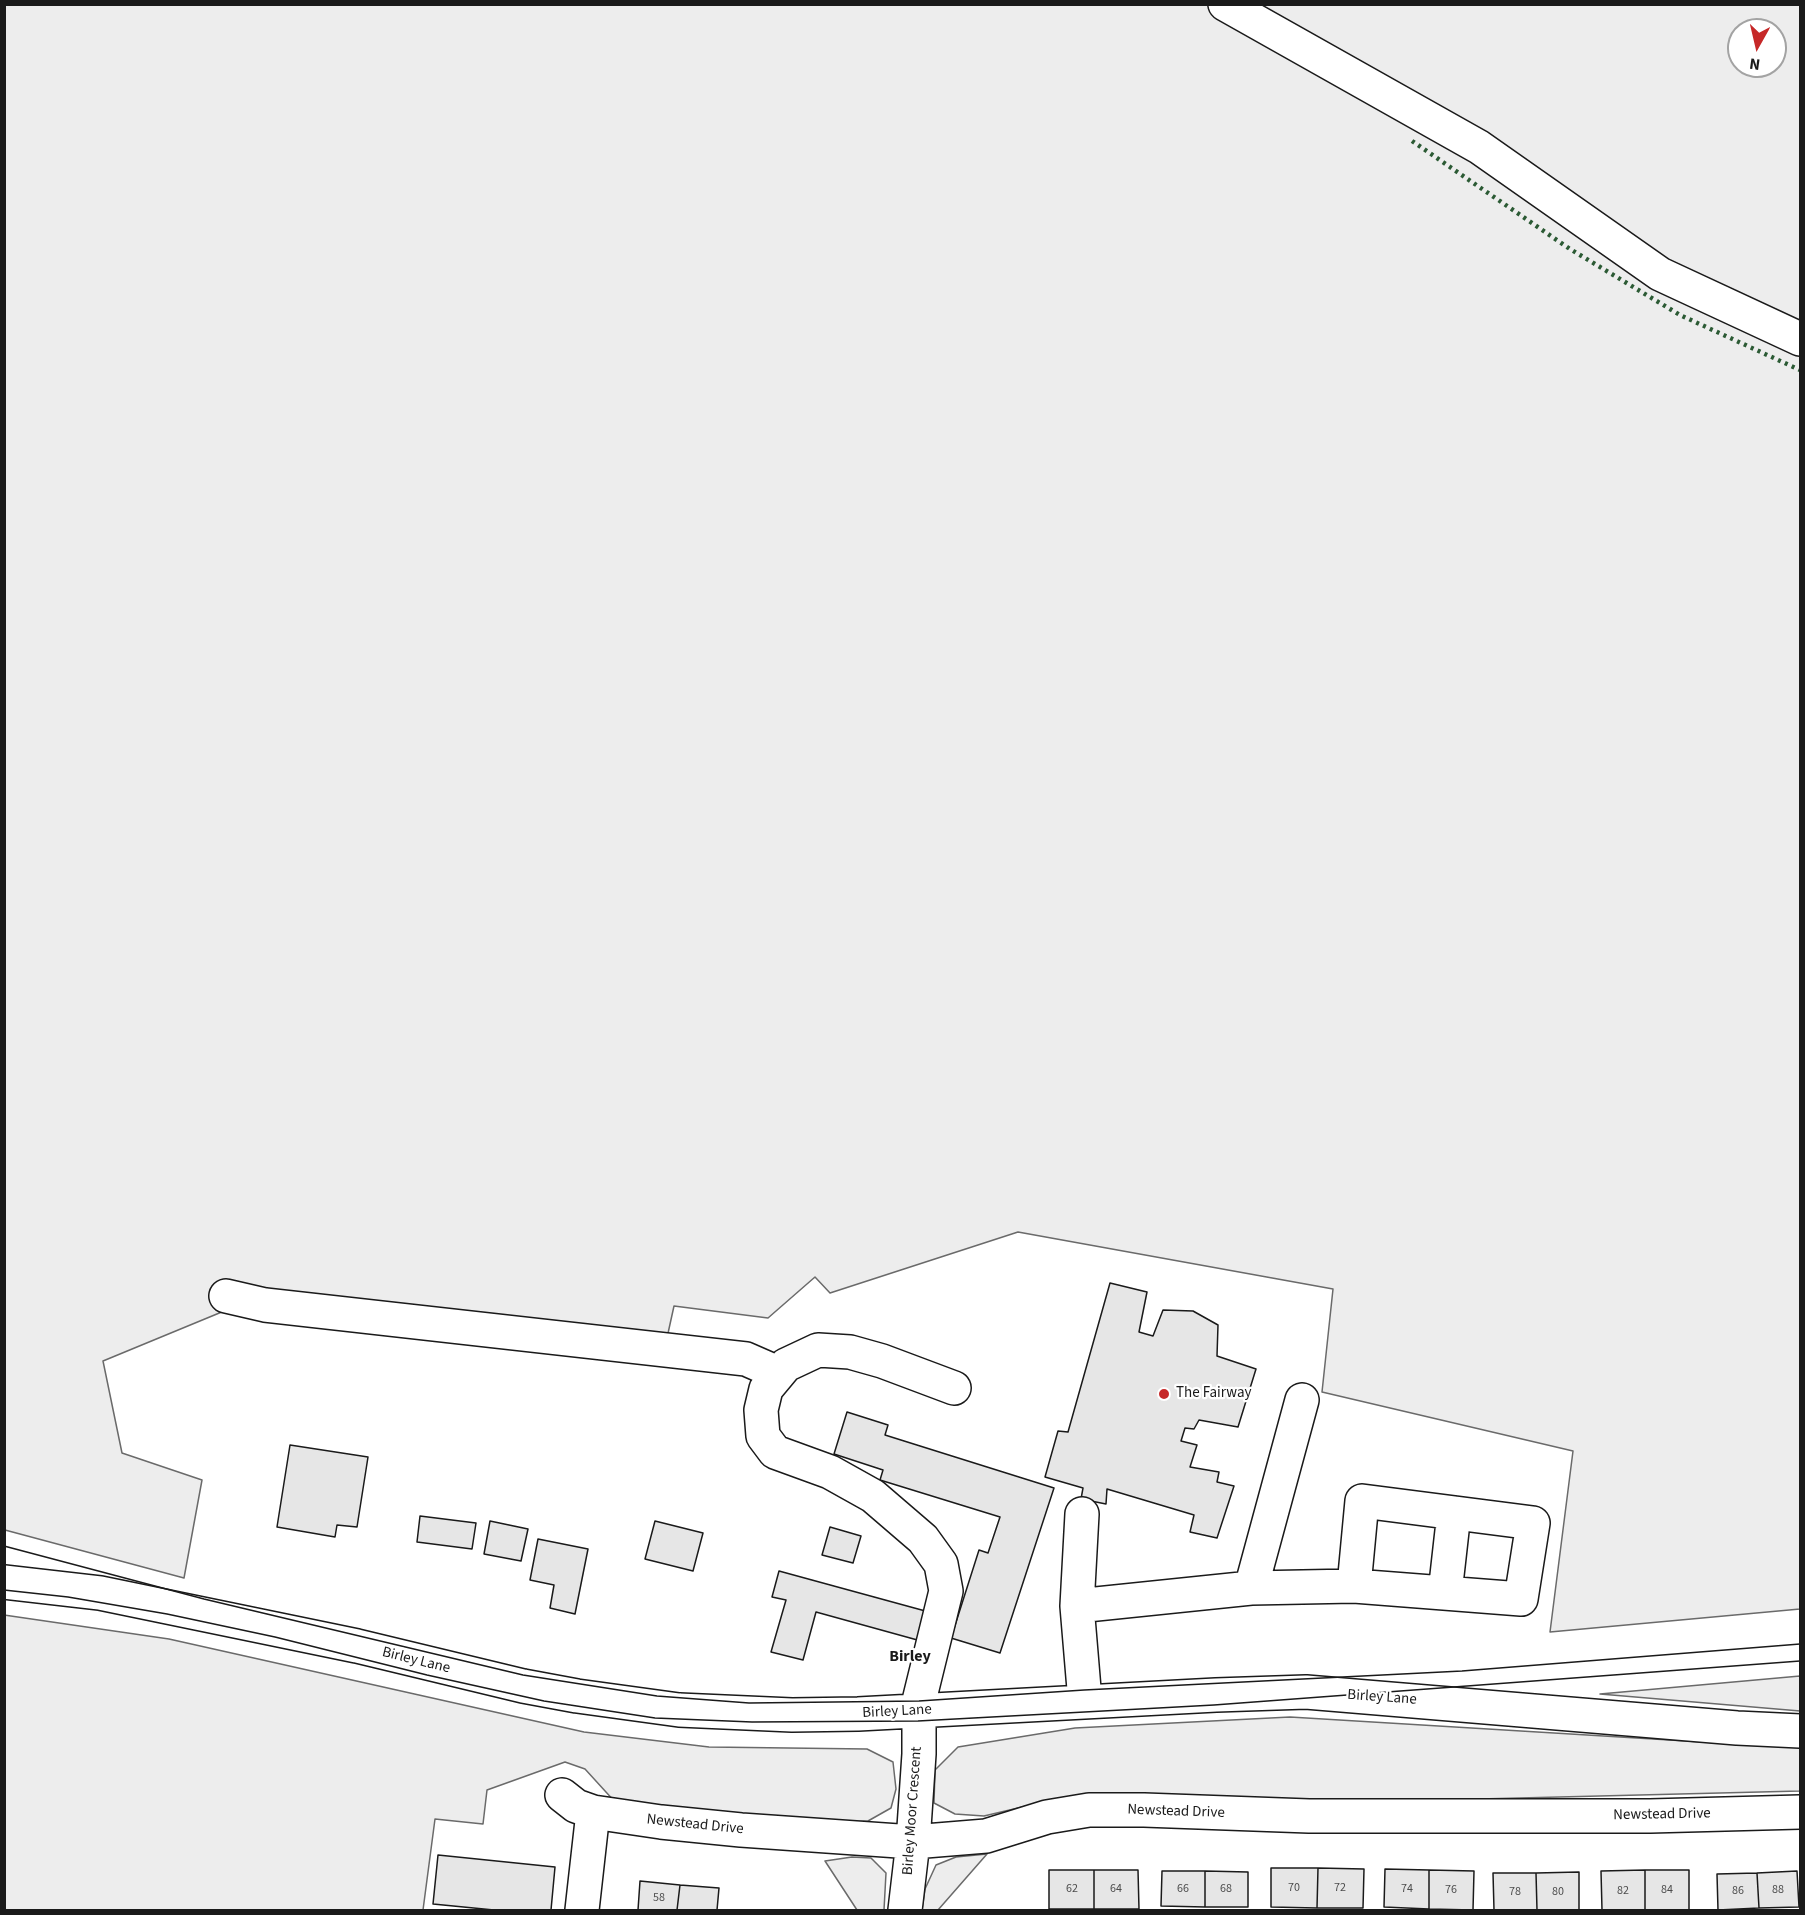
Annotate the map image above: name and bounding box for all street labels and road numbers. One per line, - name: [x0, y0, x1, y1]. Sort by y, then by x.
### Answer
- street label: Birley Lane: [380, 1644, 452, 1678]
- street label: Birley Lane: [1347, 1687, 1417, 1709]
- street label: Birley Lane: [862, 1701, 932, 1723]
- street label: Birley Moor Crescent: [900, 1746, 926, 1876]
- street label: Newstead Drive: [1127, 1801, 1225, 1823]
- street label: Newstead Drive: [1613, 1805, 1711, 1825]
- street label: Newstead Drive: [646, 1811, 744, 1839]

